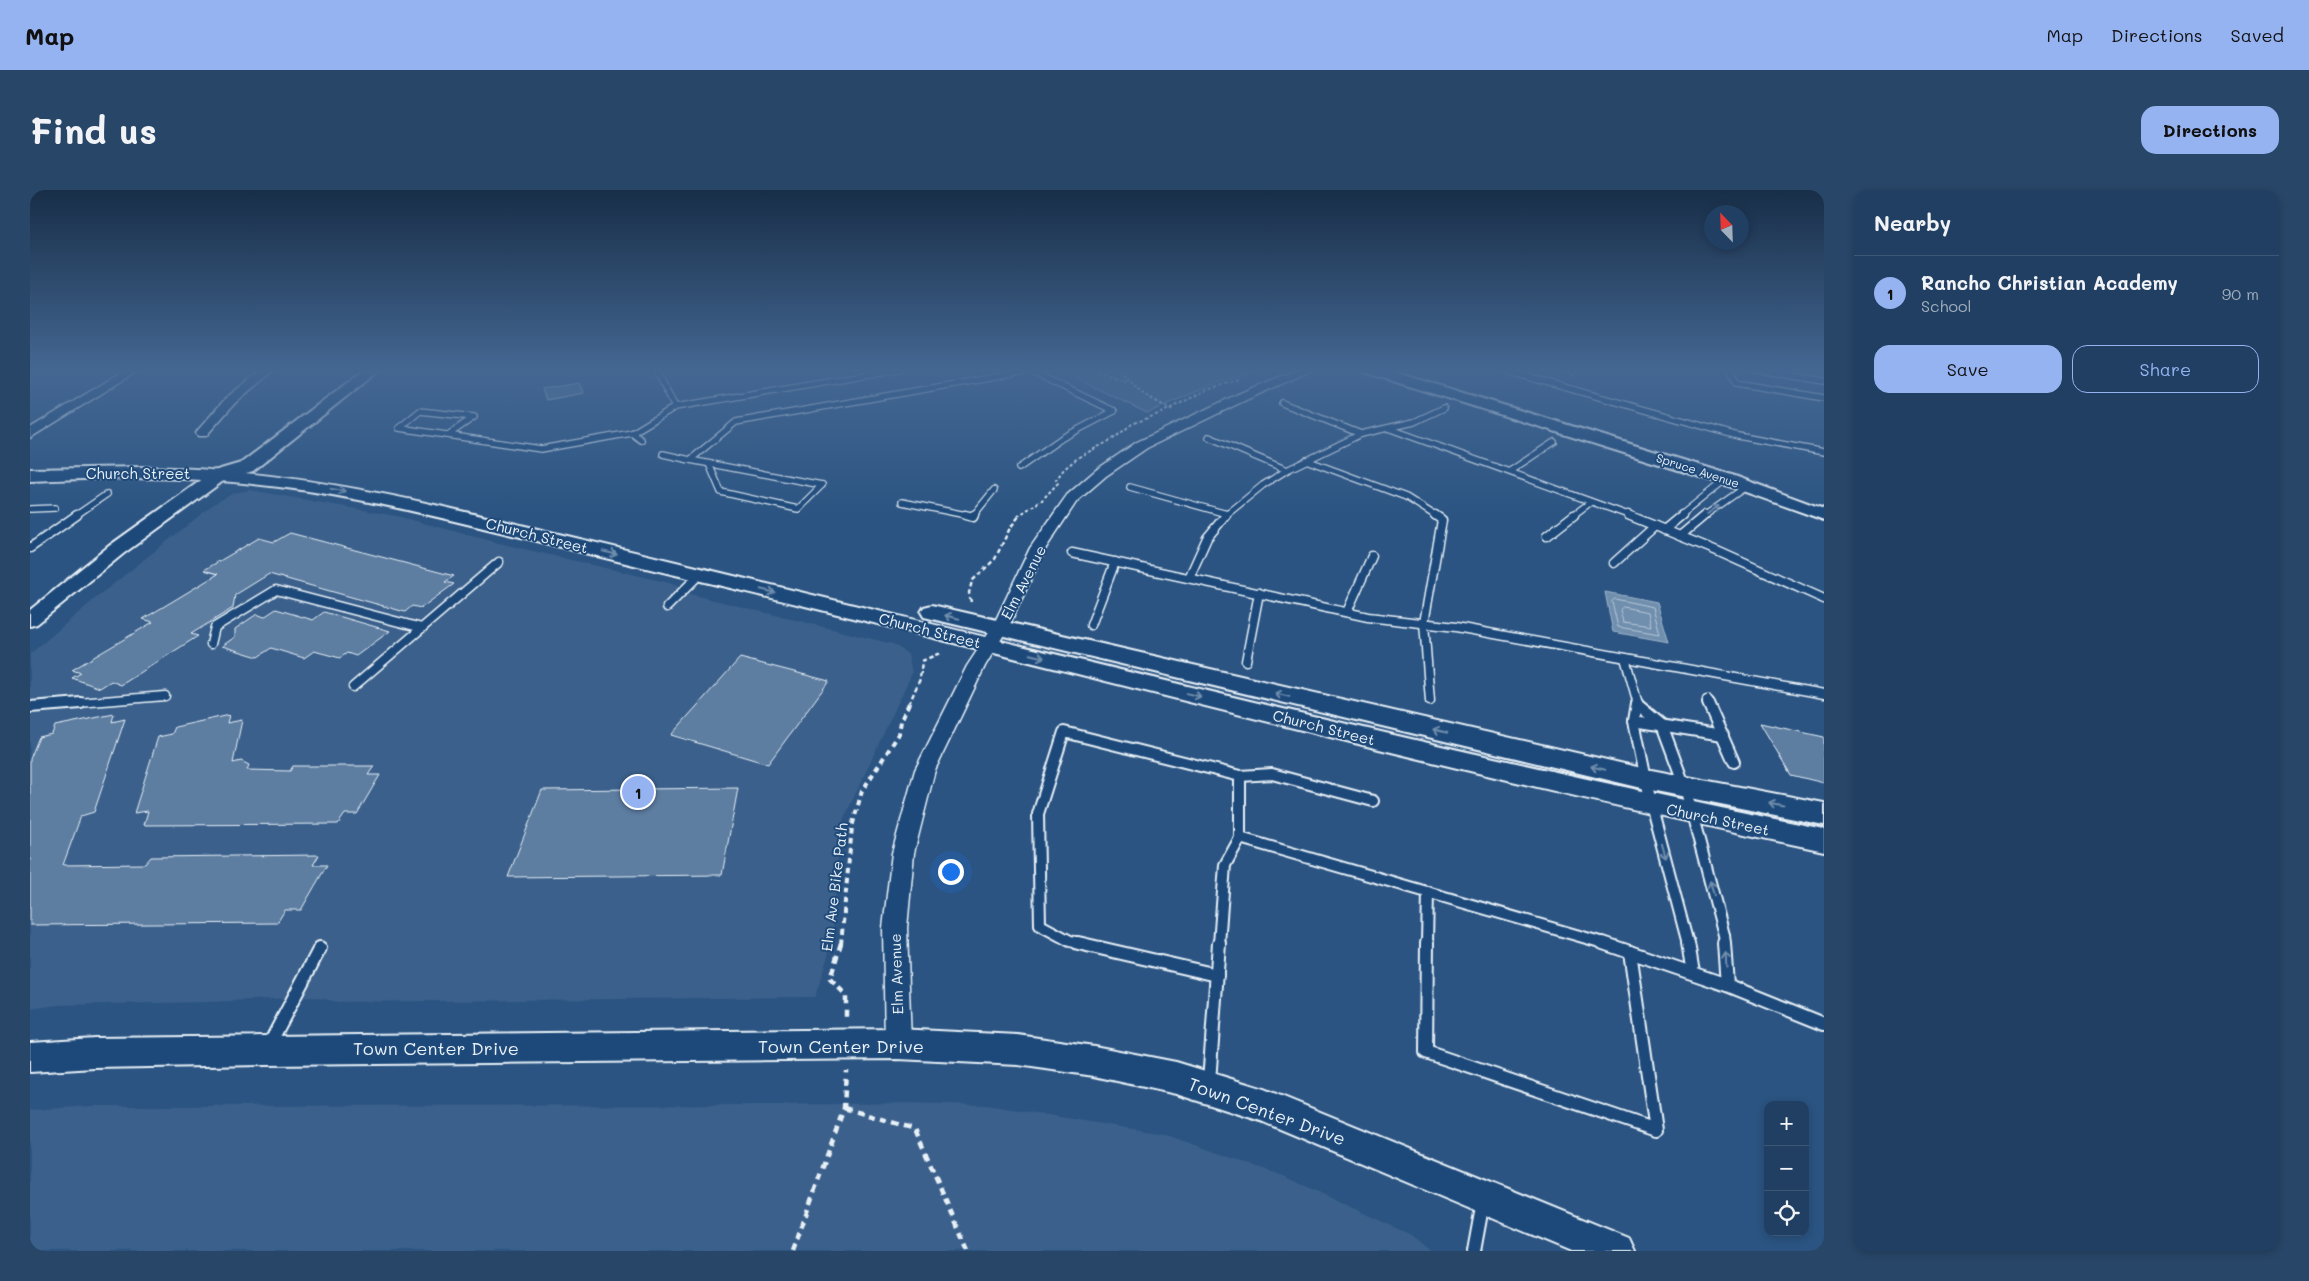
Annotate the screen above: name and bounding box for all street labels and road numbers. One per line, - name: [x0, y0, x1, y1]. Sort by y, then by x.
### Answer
- street label: Spruce Avenue: [1654, 449, 1742, 491]
- street label: Church Street: [86, 463, 190, 483]
- street label: Church Street: [484, 513, 590, 557]
- street label: Elm Avenue: [996, 541, 1050, 623]
- street label: Church Street: [877, 608, 983, 652]
- street label: Church Street: [1271, 705, 1377, 749]
- street label: Church Street: [1665, 798, 1771, 840]
- street label: Elm Ave Bike Path: [816, 821, 852, 953]
- street label: Elm Avenue: [885, 933, 907, 1015]
- street label: Town Center Drive: [758, 1034, 924, 1058]
- street label: Town Center Drive: [353, 1036, 519, 1060]
- street label: Town Center Drive: [1185, 1071, 1349, 1151]

